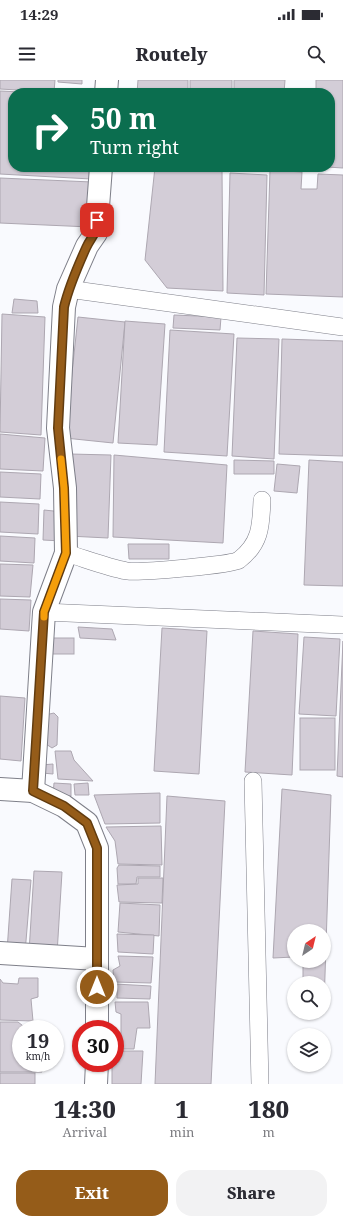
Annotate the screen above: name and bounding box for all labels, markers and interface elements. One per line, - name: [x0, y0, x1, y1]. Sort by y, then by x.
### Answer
- text: 14:29: [20, 4, 58, 24]
- text: Routely: [135, 42, 208, 66]
- icon: menu: [16, 43, 38, 65]
- icon: search: [305, 43, 327, 65]
- text: 50 m: [90, 99, 157, 137]
- icon: right: [24, 104, 76, 156]
- text: Turn right: [90, 135, 179, 159]
- pin: [80, 203, 114, 237]
- icon: arrive: [86, 209, 108, 231]
- north arrow: [287, 924, 331, 968]
- map controls: [287, 924, 331, 1072]
- position arrow: [76, 966, 118, 1008]
- button: search: [287, 976, 331, 1020]
- speed limit sign: 30: [72, 1020, 124, 1072]
- text: 19: [27, 1027, 49, 1054]
- button: layers: [287, 1028, 331, 1072]
- text: km/h: [26, 1049, 50, 1063]
- text: 14:30: [54, 1092, 116, 1125]
- text: 1: [175, 1092, 189, 1125]
- text: 180: [248, 1092, 289, 1125]
- text: Arrival: [63, 1123, 107, 1141]
- text: min: [170, 1123, 194, 1141]
- text: m: [263, 1123, 275, 1141]
- button: Exit: [16, 1170, 168, 1216]
- button: Share: [176, 1170, 327, 1216]

